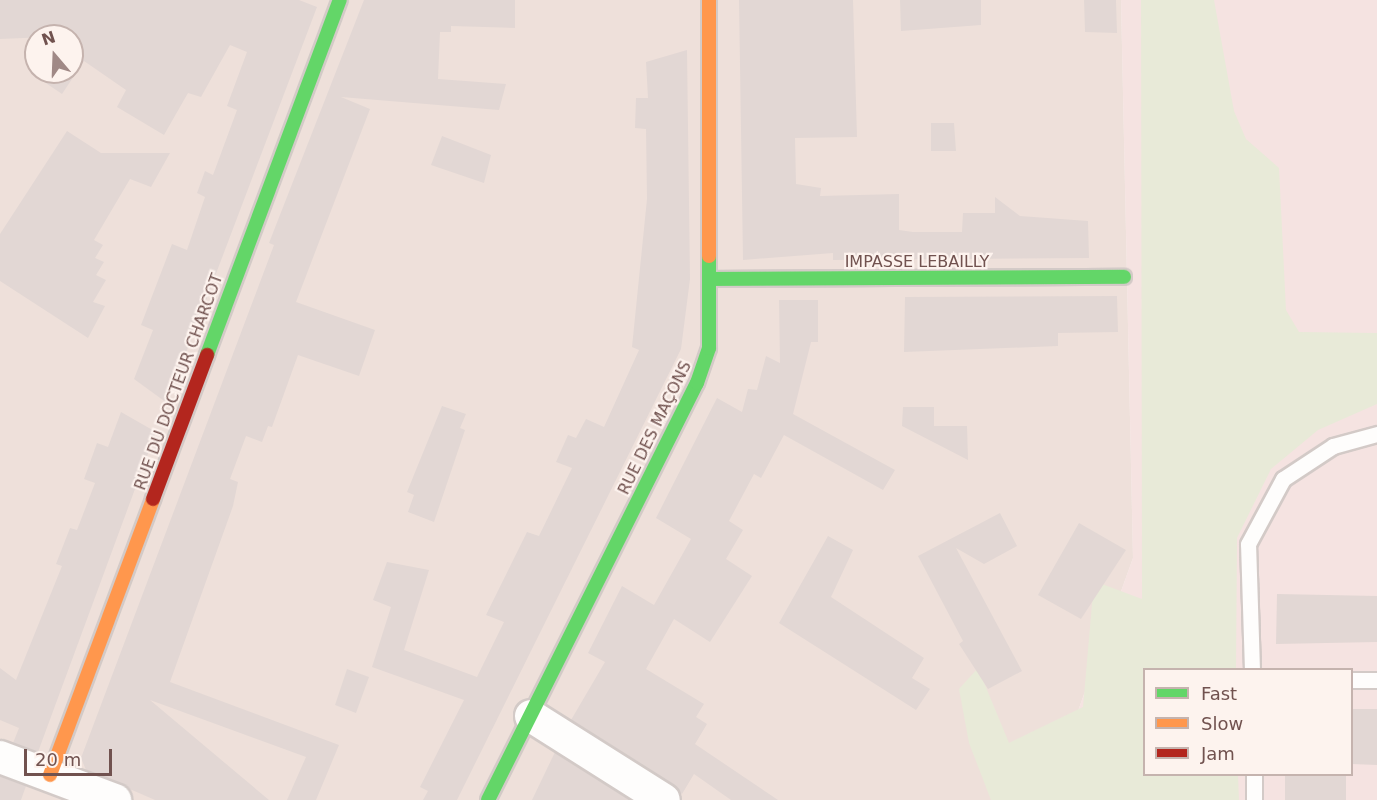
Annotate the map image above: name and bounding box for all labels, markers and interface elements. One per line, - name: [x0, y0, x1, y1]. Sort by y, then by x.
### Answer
- north arrow: [24, 24, 84, 84]
- text: N: [39, 27, 58, 50]
- street label: IMPASSE LEBAILLY: [845, 252, 989, 272]
- street label: RUE DU DOCTEUR CHARCOT: [131, 271, 227, 493]
- street label: RUE DES MAÇONS: [614, 358, 696, 498]
- legend: [1143, 668, 1353, 776]
- text: Fast: [1201, 683, 1237, 704]
- text: Slow: [1201, 713, 1243, 734]
- scale bar: [27, 737, 116, 775]
- text: Jam: [1201, 743, 1235, 764]
- text: 20 m: [35, 749, 81, 770]

